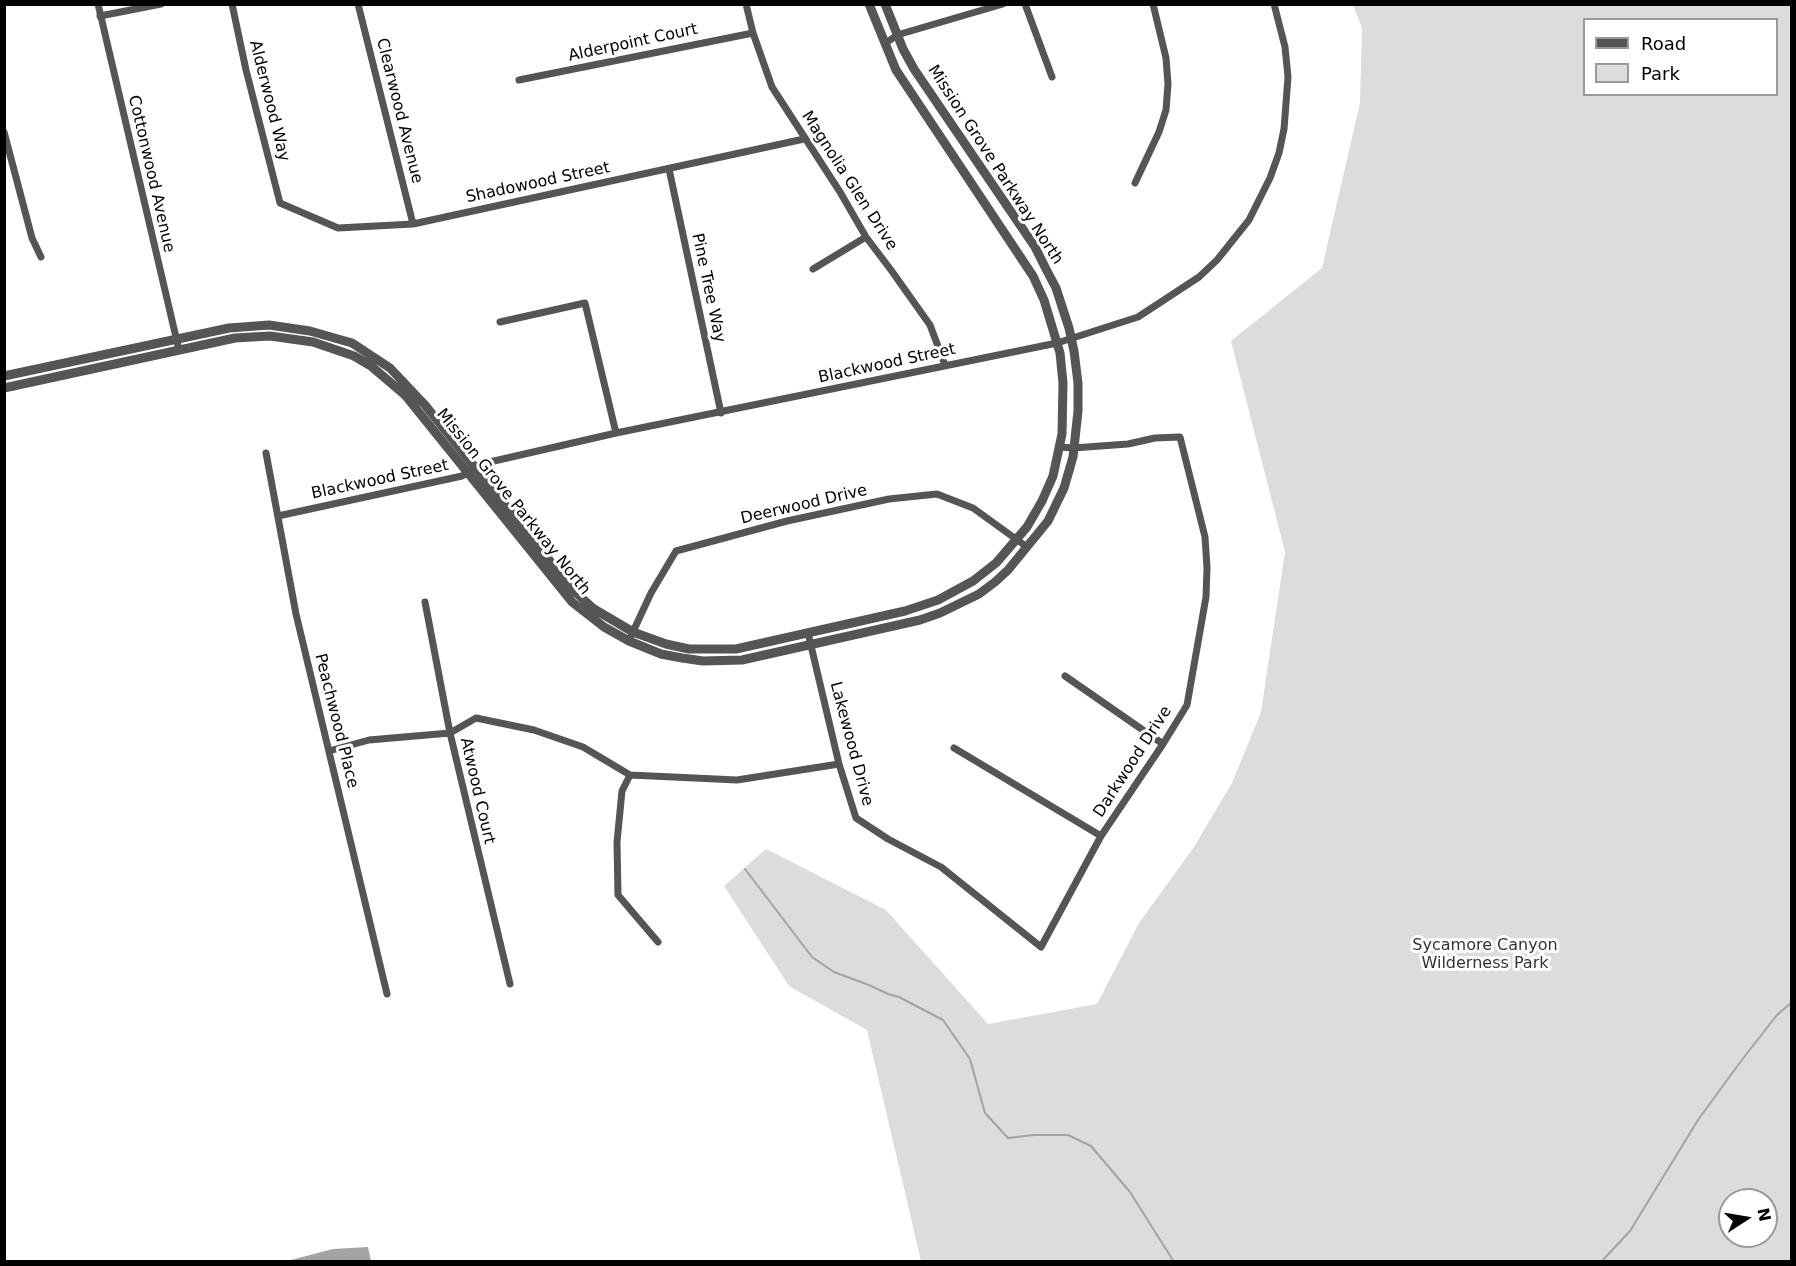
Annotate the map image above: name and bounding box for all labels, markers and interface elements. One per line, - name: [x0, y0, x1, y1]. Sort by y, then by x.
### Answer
- legend: [1583, 18, 1778, 96]
- street label: Alderpoint Court: [567, 20, 699, 66]
- text: Road: [1641, 33, 1686, 54]
- street label: Clearwood Avenue: [372, 36, 426, 186]
- street label: Alderwood Way: [245, 39, 293, 163]
- street label: Mission Grove Parkway North: [923, 62, 1067, 268]
- text: Park: [1641, 63, 1680, 84]
- street label: Cottonwood Avenue: [124, 94, 178, 254]
- street label: Magnolia Glen Drive: [797, 108, 901, 254]
- street label: Shadowood Street: [464, 158, 612, 208]
- street label: Pine Tree Way: [687, 232, 729, 344]
- street label: Blackwood Street: [817, 340, 957, 388]
- street label: Mission Grove Parkway North: [432, 405, 594, 599]
- street label: Blackwood Street: [310, 456, 450, 504]
- street label: Deerwood Drive: [739, 481, 869, 529]
- street label: Peachwood Place: [310, 652, 362, 790]
- street label: Lakewood Drive: [825, 680, 877, 808]
- street label: Darkwood Drive: [1090, 703, 1176, 821]
- street label: Atwood Court: [455, 736, 499, 846]
- park label: Sycamore Canyon Wilderness Park: [1412, 936, 1558, 974]
- north arrow: [1718, 1188, 1778, 1248]
- text: N: [1753, 1206, 1775, 1223]

